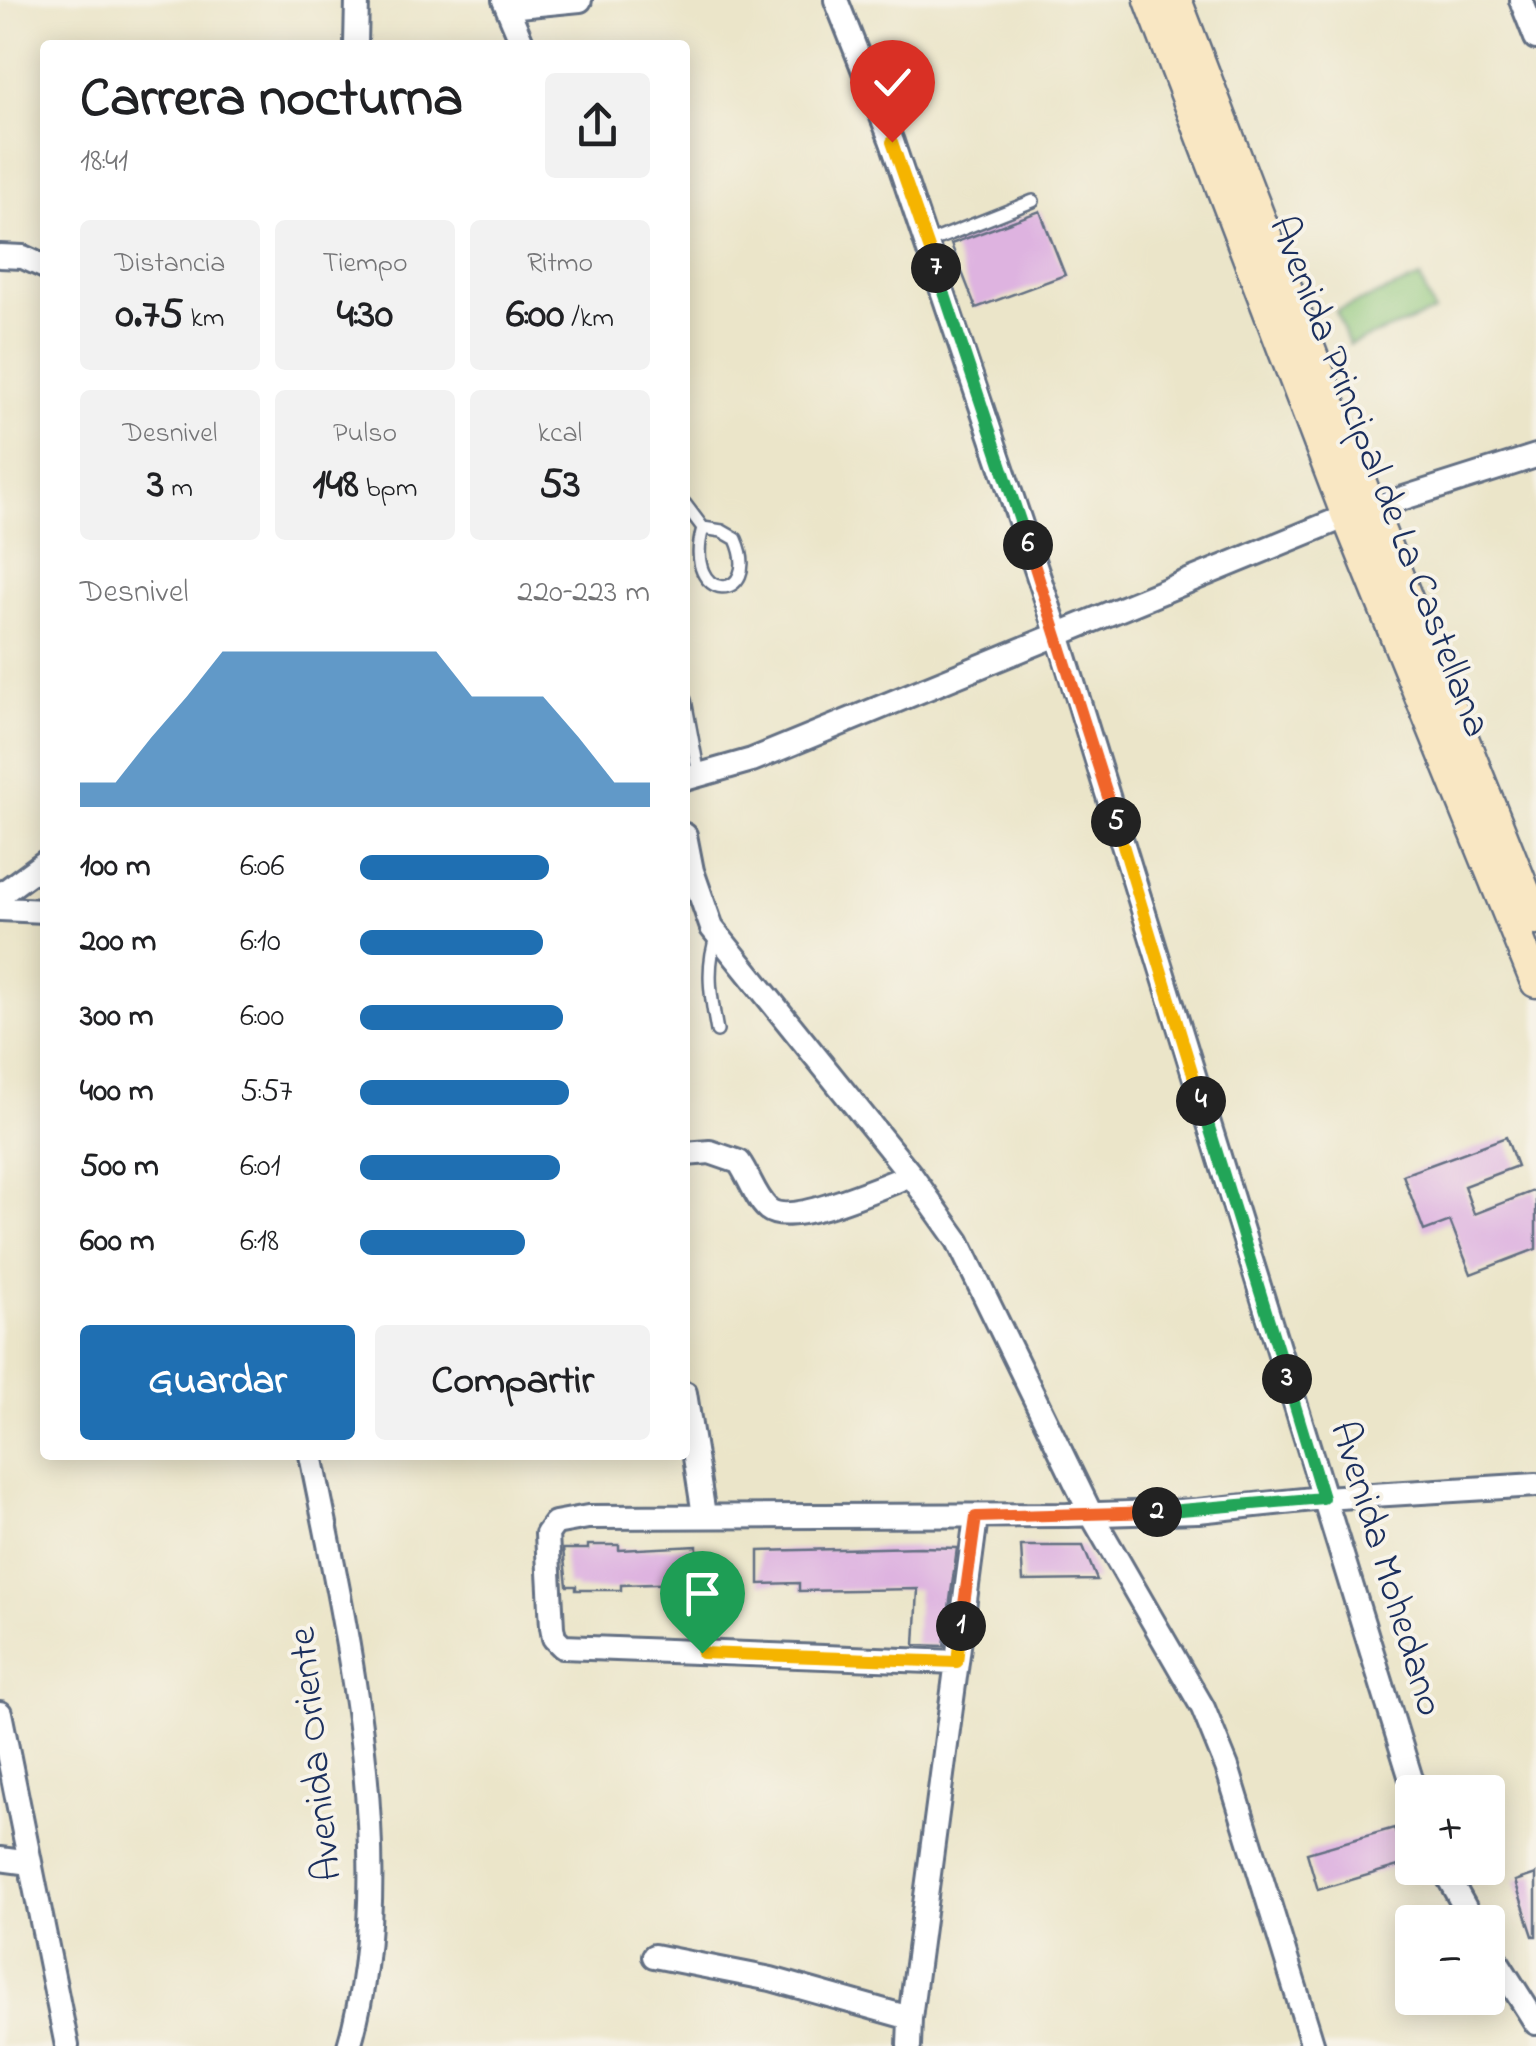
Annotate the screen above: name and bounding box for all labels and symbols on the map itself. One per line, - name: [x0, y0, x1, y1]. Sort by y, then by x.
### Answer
- pin: [850, 40, 935, 143]
- street label: Avenida Principal de La Castellana: [1251, 208, 1505, 746]
- pin: 7: [911, 243, 961, 293]
- pin: 6: [1003, 520, 1053, 570]
- pin: 5: [1091, 797, 1141, 847]
- pin: 4: [1176, 1076, 1226, 1126]
- pin: 3: [1262, 1354, 1312, 1404]
- street label: Avenida Mohedano: [1312, 1414, 1458, 1724]
- pin: 2: [1132, 1487, 1182, 1537]
- pin: [660, 1551, 745, 1654]
- pin: 1: [936, 1601, 986, 1651]
- street label: Avenida Oriente: [274, 1624, 360, 1884]

